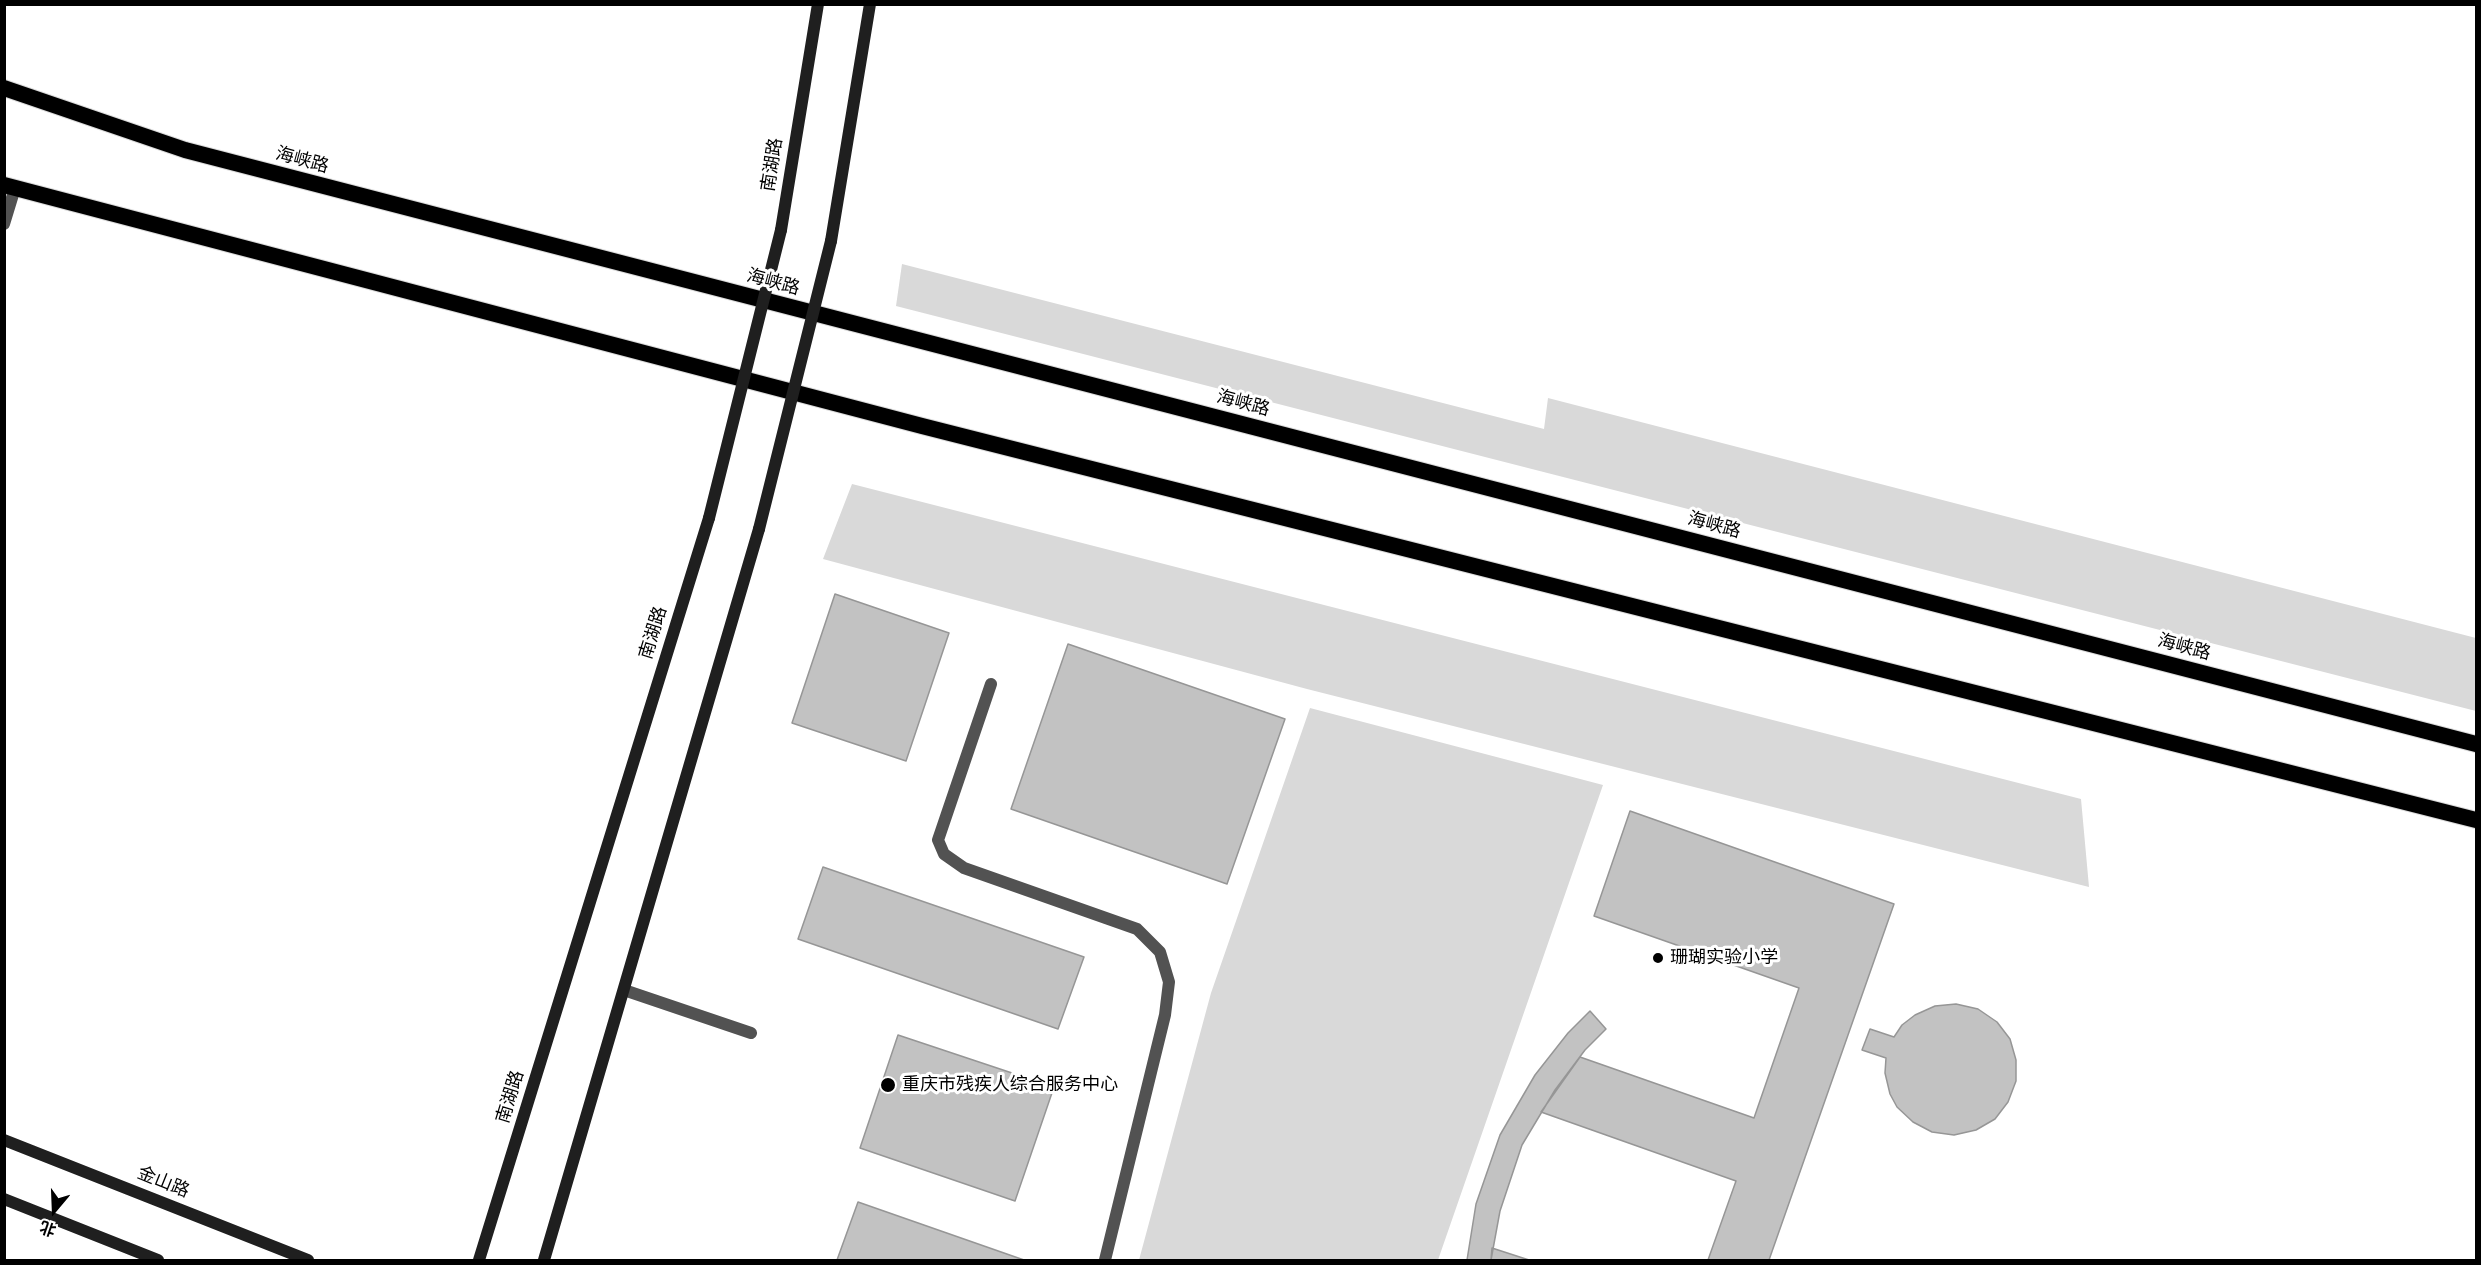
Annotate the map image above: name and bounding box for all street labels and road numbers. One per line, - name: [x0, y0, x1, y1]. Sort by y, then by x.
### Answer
- street label: 南湖路: [758, 137, 788, 193]
- street label: 海峡路: [273, 144, 331, 178]
- street label: 海峡路: [744, 266, 802, 300]
- street label: 海峡路: [1214, 387, 1272, 421]
- street label: 海峡路: [1685, 509, 1743, 543]
- street label: 南湖路: [636, 604, 672, 662]
- street label: 海峡路: [2155, 631, 2213, 665]
- street label: 南湖路: [493, 1068, 529, 1126]
- street label: 金山路: [134, 1163, 192, 1203]

